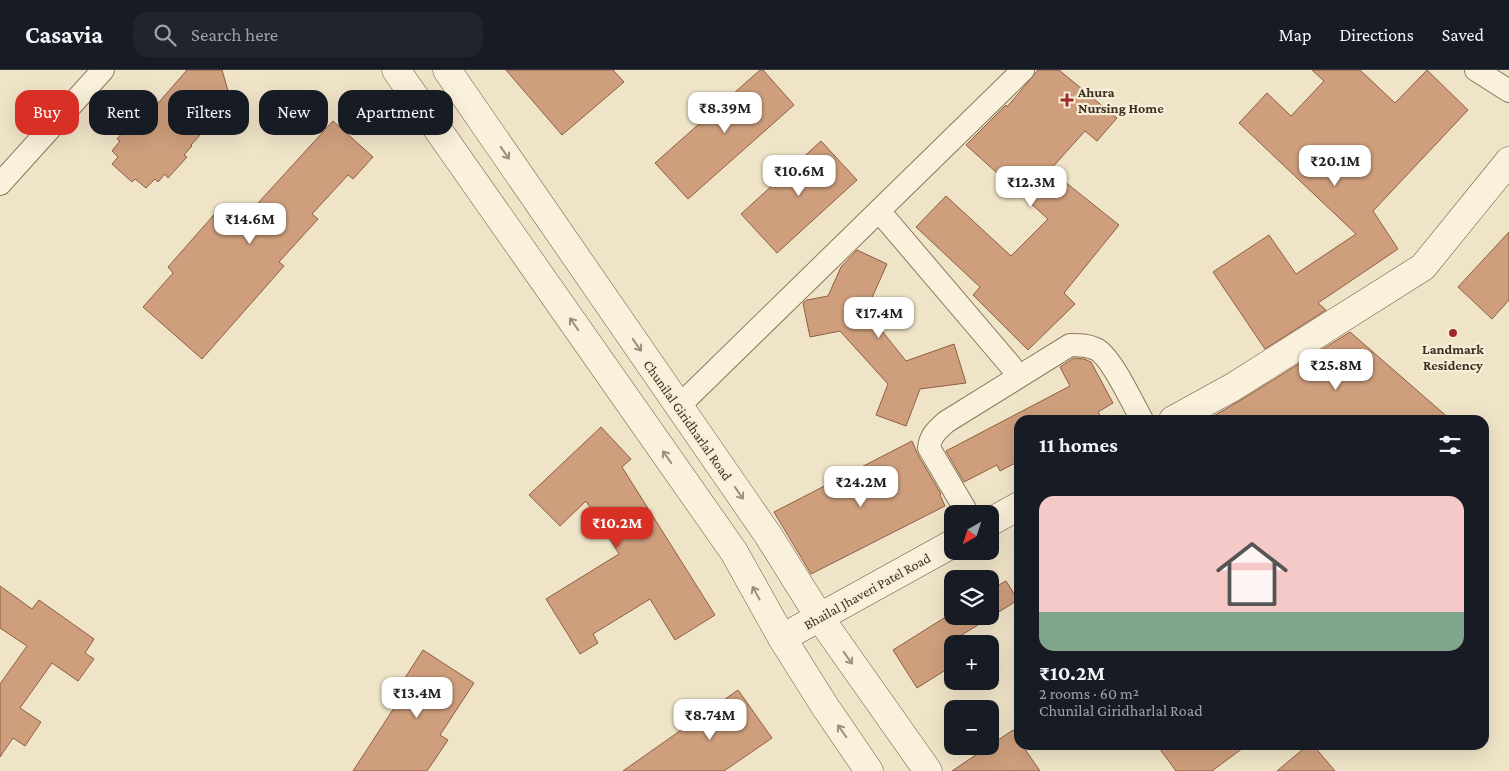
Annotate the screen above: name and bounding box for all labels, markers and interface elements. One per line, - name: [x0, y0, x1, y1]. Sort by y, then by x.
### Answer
- search box: [133, 12, 483, 57]
- text: Casavia: [25, 21, 103, 48]
- icon: search: [151, 21, 179, 49]
- text: Search here: [191, 24, 278, 45]
- text: Map: [1279, 25, 1311, 45]
- text: Directions: [1339, 25, 1414, 45]
- text: Saved: [1442, 25, 1484, 45]
- place label: Ahura Nursing Home: [1077, 84, 1164, 116]
- chip: Buy: [15, 90, 79, 135]
- chip: Rent: [89, 90, 158, 135]
- chip: Filters: [168, 90, 249, 135]
- chip: New: [259, 90, 328, 135]
- chip: Apartment: [338, 90, 453, 135]
- pin: ₹8.39M: [684, 92, 766, 134]
- marker: Ahura Nursing Home: [1060, 93, 1074, 107]
- text: ₹8.39M: [699, 99, 751, 116]
- pin: ₹20.1M: [1294, 144, 1376, 187]
- one-way arrow: [500, 146, 510, 160]
- text: ₹20.1M: [1310, 152, 1360, 169]
- pin: ₹10.6M: [758, 154, 840, 197]
- text: ₹10.6M: [774, 162, 824, 179]
- pin: ₹12.3M: [990, 166, 1072, 208]
- text: ₹12.3M: [1007, 173, 1055, 190]
- pin: ₹14.6M: [209, 202, 291, 245]
- text: ₹14.6M: [225, 210, 275, 227]
- pin: ₹17.4M: [838, 296, 920, 339]
- text: ₹17.4M: [855, 304, 903, 321]
- one-way arrow: [569, 317, 579, 331]
- marker: Landmark Residency: [1447, 327, 1459, 339]
- one-way arrow: [632, 338, 642, 352]
- place label: Landmark Residency: [1422, 341, 1484, 373]
- pin: ₹25.8M: [1295, 348, 1377, 391]
- text: ₹25.8M: [1310, 356, 1362, 373]
- street label: Chunilal Giridharlal Road: [640, 357, 736, 484]
- icon: filters: [1436, 431, 1464, 459]
- text: 11 homes: [1039, 433, 1118, 457]
- one-way arrow: [662, 450, 672, 464]
- pin: ₹24.2M: [820, 466, 902, 508]
- text: ₹24.2M: [835, 473, 887, 490]
- one-way arrow: [734, 486, 744, 500]
- north arrow: [944, 505, 999, 560]
- map controls: [944, 505, 999, 755]
- pin: ₹10.2M: [576, 506, 658, 549]
- text: ₹10.2M: [592, 514, 642, 531]
- icon: home: [1207, 529, 1297, 619]
- street label: Bhailal Jhaveri Patel Road: [801, 549, 934, 633]
- button: layers: [944, 570, 999, 625]
- one-way arrow: [751, 586, 761, 600]
- button: +: [944, 635, 999, 690]
- one-way arrow: [843, 651, 853, 665]
- text: ₹10.2M: [1039, 661, 1105, 685]
- pin: ₹13.4M: [376, 676, 458, 719]
- text: ₹13.4M: [393, 684, 441, 701]
- text: 2 rooms · 60 m²: [1039, 685, 1139, 702]
- pin: ₹8.74M: [669, 698, 751, 741]
- button: −: [944, 700, 999, 755]
- text: Chunilal Giridharlal Road: [1039, 702, 1203, 719]
- text: ₹8.74M: [685, 706, 735, 723]
- one-way arrow: [837, 724, 847, 738]

